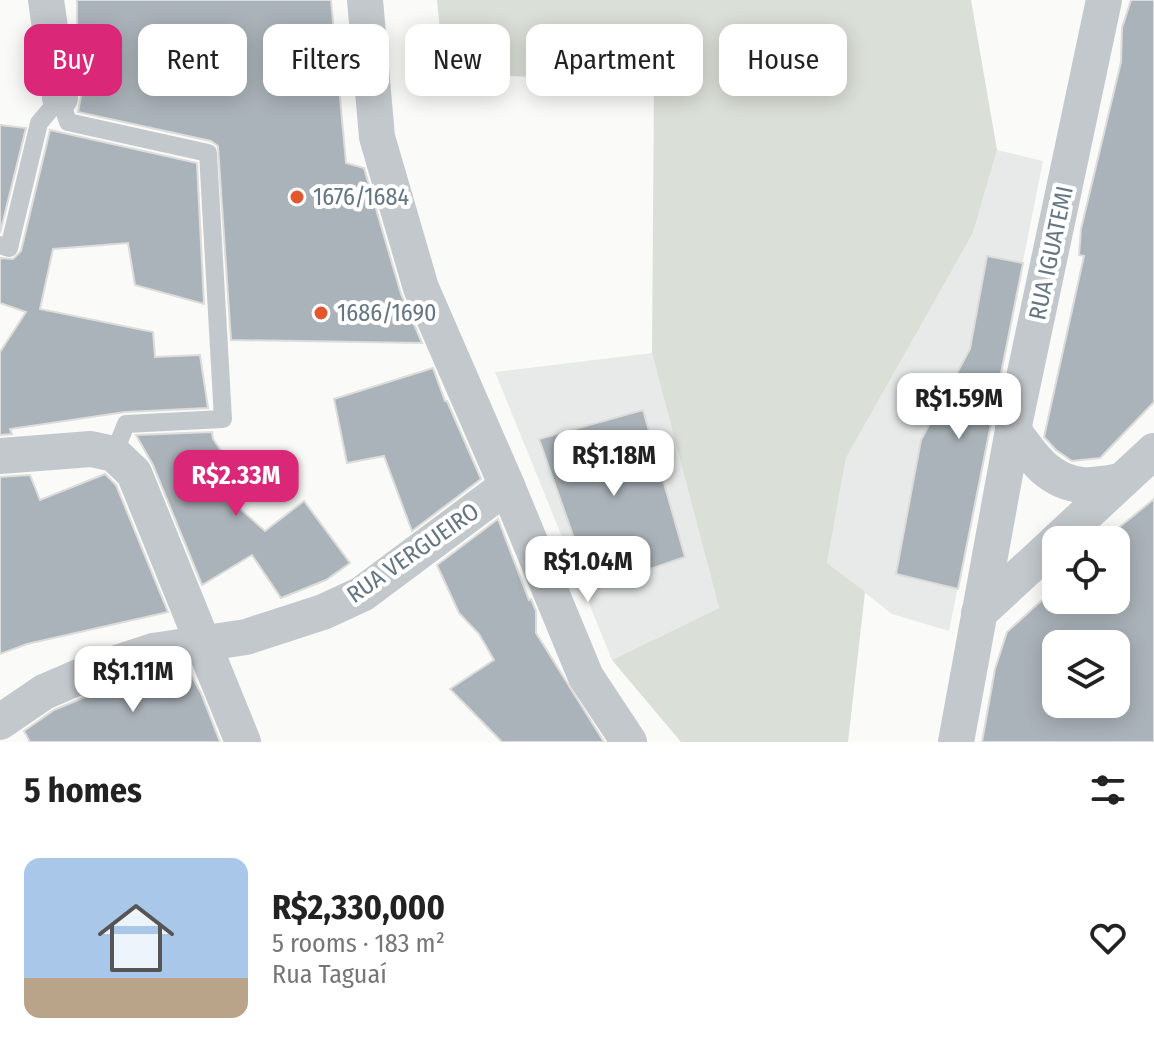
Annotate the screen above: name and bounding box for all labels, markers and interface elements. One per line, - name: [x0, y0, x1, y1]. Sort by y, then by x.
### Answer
- chip: Buy: [24, 24, 122, 96]
- chip: Rent: [138, 24, 247, 96]
- chip: Filters: [263, 24, 389, 96]
- chip: New: [405, 24, 510, 96]
- chip: Apartment: [526, 24, 703, 96]
- chip: House: [719, 24, 847, 96]
- place label: 1676/1684: [313, 183, 409, 211]
- street label: RUA IGUATEMI: [1023, 184, 1079, 322]
- marker: 1676/1684: [288, 188, 306, 206]
- place label: 1686/1690: [337, 299, 437, 327]
- marker: 1686/1690: [312, 304, 330, 322]
- pin: R$1.59M: [885, 373, 1033, 441]
- text: R$1.59M: [915, 383, 1003, 414]
- pin: R$1.18M: [540, 430, 688, 498]
- text: R$1.18M: [572, 440, 656, 471]
- pin: R$2.33M: [162, 450, 310, 518]
- text: R$2.33M: [192, 460, 280, 491]
- street label: RUA VERGUEIRO: [342, 497, 484, 609]
- map controls: [1042, 526, 1130, 718]
- button: locate: [1042, 526, 1130, 614]
- pin: R$1.04M: [514, 536, 662, 604]
- text: R$1.04M: [543, 546, 633, 577]
- button: layers: [1042, 630, 1130, 718]
- pin: R$1.11M: [59, 646, 207, 714]
- text: R$1.11M: [93, 656, 174, 687]
- icon: filters: [1086, 768, 1130, 812]
- text: 5 homes: [24, 770, 142, 811]
- text: R$2,330,000: [272, 887, 445, 928]
- icon: home: [88, 890, 184, 986]
- icon: heart: [1086, 916, 1130, 960]
- text: 5 rooms · 183 m²: [272, 928, 445, 959]
- text: Rua Taguaí: [272, 959, 387, 990]

